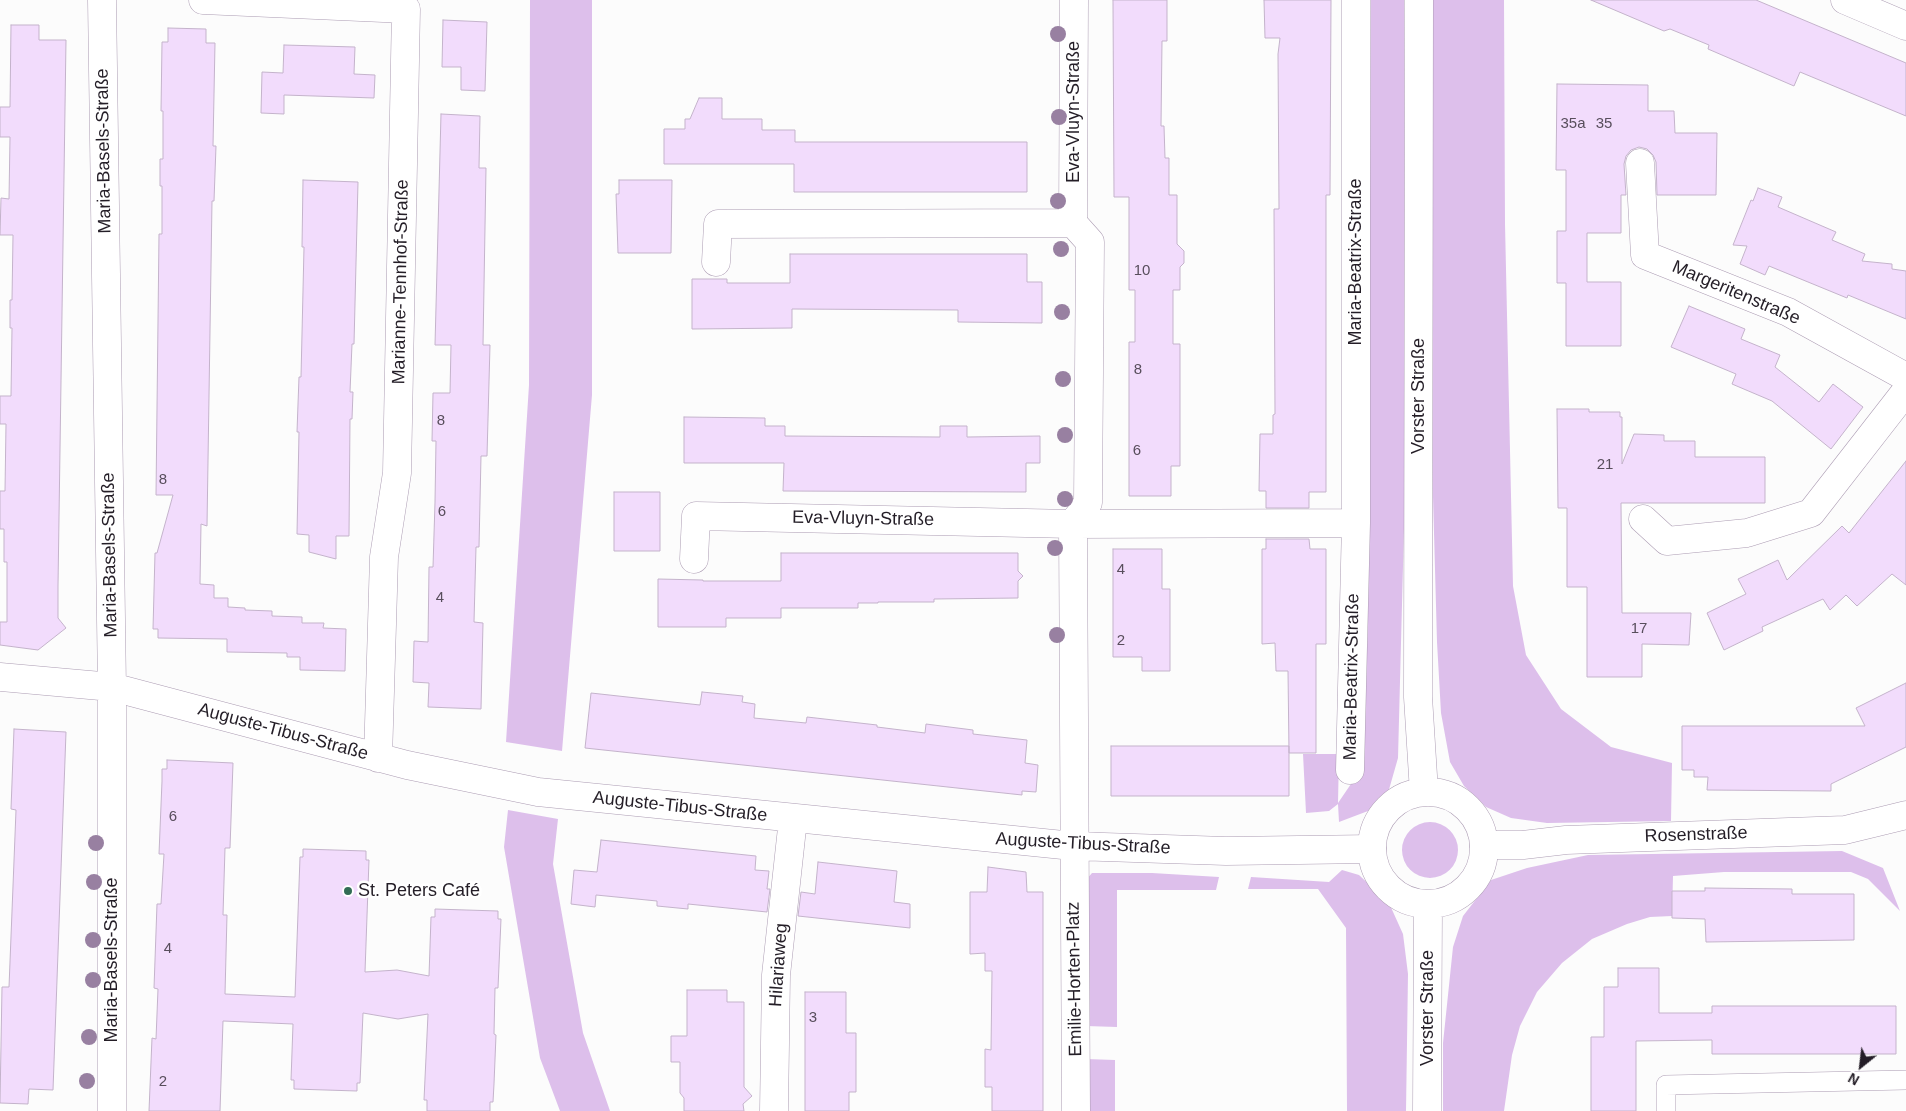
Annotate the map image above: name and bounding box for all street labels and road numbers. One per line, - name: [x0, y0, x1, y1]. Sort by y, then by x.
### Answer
- street label: Eva-Vluyn-Straße: [1063, 41, 1085, 183]
- street label: Maria-Basels-Straße: [92, 68, 116, 234]
- street label: Maria-Beatrix-Straße: [1345, 178, 1367, 346]
- street label: Marianne-Tennhof-Straße: [388, 179, 414, 385]
- street label: Margeritenstraße: [1669, 256, 1803, 330]
- street label: Vorster Straße: [1408, 338, 1430, 454]
- street label: Maria-Basels-Straße: [98, 472, 122, 638]
- street label: Eva-Vluyn-Straße: [792, 507, 934, 531]
- street label: Maria-Beatrix-Straße: [1340, 593, 1364, 761]
- street label: Auguste-Tibus-Straße: [195, 699, 371, 765]
- street label: Auguste-Tibus-Straße: [592, 787, 768, 827]
- street label: Rosenstraße: [1644, 822, 1748, 848]
- street label: Auguste-Tibus-Straße: [995, 829, 1171, 859]
- street label: Maria-Basels-Straße: [101, 877, 123, 1043]
- street label: Emilie-Horten-Platz: [1063, 901, 1087, 1057]
- street label: Hilariaweg: [765, 922, 793, 1008]
- street label: Vorster Straße: [1417, 950, 1439, 1066]

